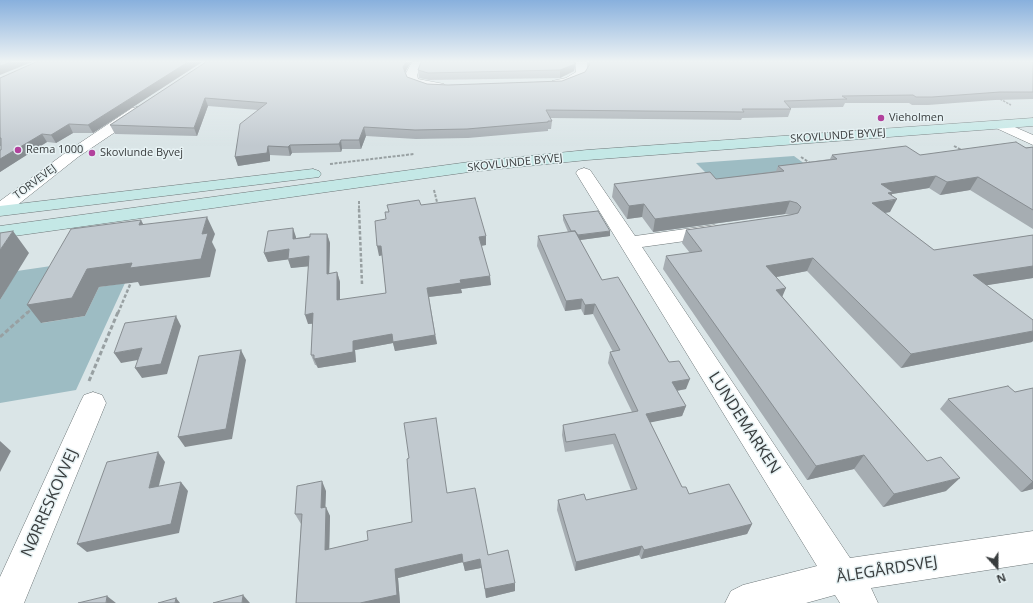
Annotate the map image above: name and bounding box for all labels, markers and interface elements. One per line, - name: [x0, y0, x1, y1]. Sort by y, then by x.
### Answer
- place label: Vieholmen: [889, 111, 944, 125]
- marker: Vieholmen: [876, 113, 886, 123]
- street label: SKOVLUNDE BYVEJ: [790, 126, 886, 146]
- place label: Rema 1000: [26, 143, 83, 157]
- marker: Rema 1000: [13, 145, 23, 155]
- place label: Skovlunde Byvej: [100, 146, 183, 160]
- marker: Skovlunde Byvej: [87, 148, 97, 158]
- street label: SKOVLUNDE BYVEJ: [467, 151, 563, 175]
- street label: TORVEVEJ: [11, 162, 59, 202]
- street label: LUNDEMARKEN: [704, 368, 784, 478]
- street label: NØRRESKOVVEJ: [18, 446, 82, 560]
- north arrow: [977, 547, 1017, 587]
- street label: ÅLEGÅRDSVEJ: [835, 553, 939, 587]
- text: N: [995, 570, 1008, 587]

